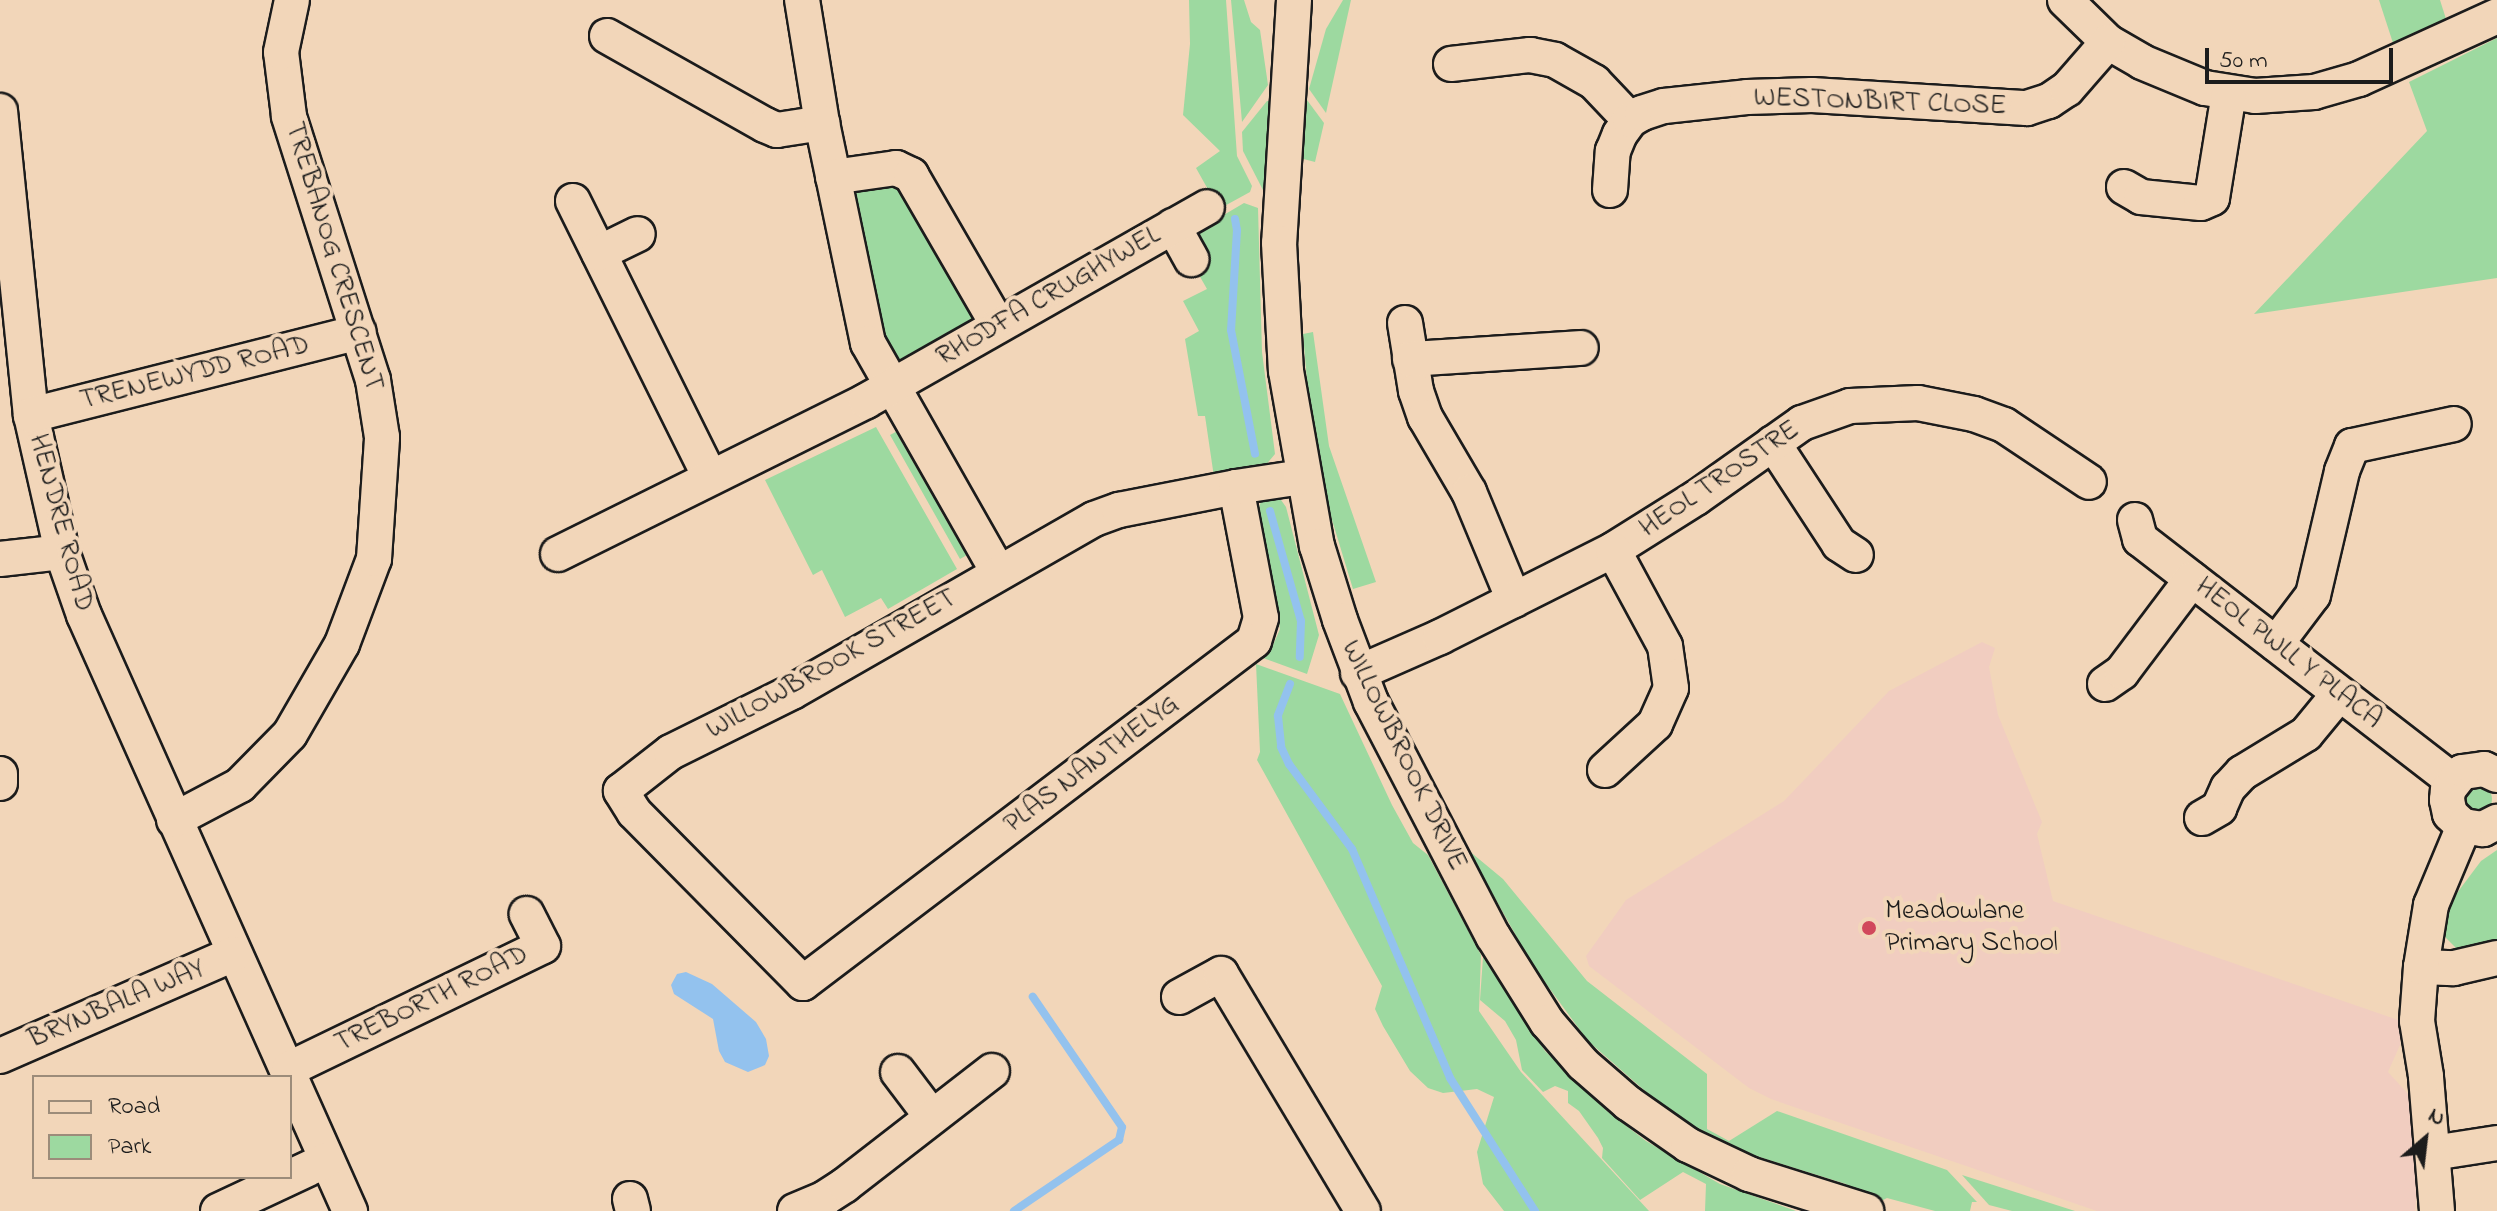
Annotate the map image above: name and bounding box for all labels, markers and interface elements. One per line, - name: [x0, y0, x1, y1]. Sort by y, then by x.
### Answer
- scale bar: [2209, 32, 2397, 82]
- text: 50 m: [2219, 44, 2268, 79]
- street label: WESTONBIRT CLOSE: [1753, 82, 2007, 124]
- street label: TREBANOG CRESCENT: [276, 118, 390, 396]
- street label: RHODFA CRUGHYWEL: [931, 219, 1167, 375]
- street label: TRENEWYDD ROAD: [77, 329, 313, 419]
- street label: HEOL TROSTRE: [1634, 414, 1806, 546]
- street label: HENDRE ROAD: [20, 431, 100, 615]
- street label: HEOL PWLL Y PLACA: [2188, 571, 2388, 737]
- street label: WILLOWBROOK STREET: [701, 582, 963, 748]
- street label: WILLOWBROOK DRIVE: [1333, 635, 1473, 877]
- street label: PLAS NANTHELYG: [998, 688, 1186, 842]
- place label: Meadowlane Primary School: [1885, 895, 2058, 961]
- marker: Meadowlane Primary School: [1860, 919, 1878, 937]
- street label: TREBORTH ROAD: [330, 939, 534, 1061]
- street label: BRYNBALA WAY: [24, 953, 210, 1057]
- legend: [32, 1075, 292, 1179]
- text: Road: [108, 1090, 160, 1125]
- north arrow: [2385, 1099, 2465, 1179]
- text: N: [2422, 1100, 2450, 1135]
- text: Park: [108, 1130, 151, 1165]

